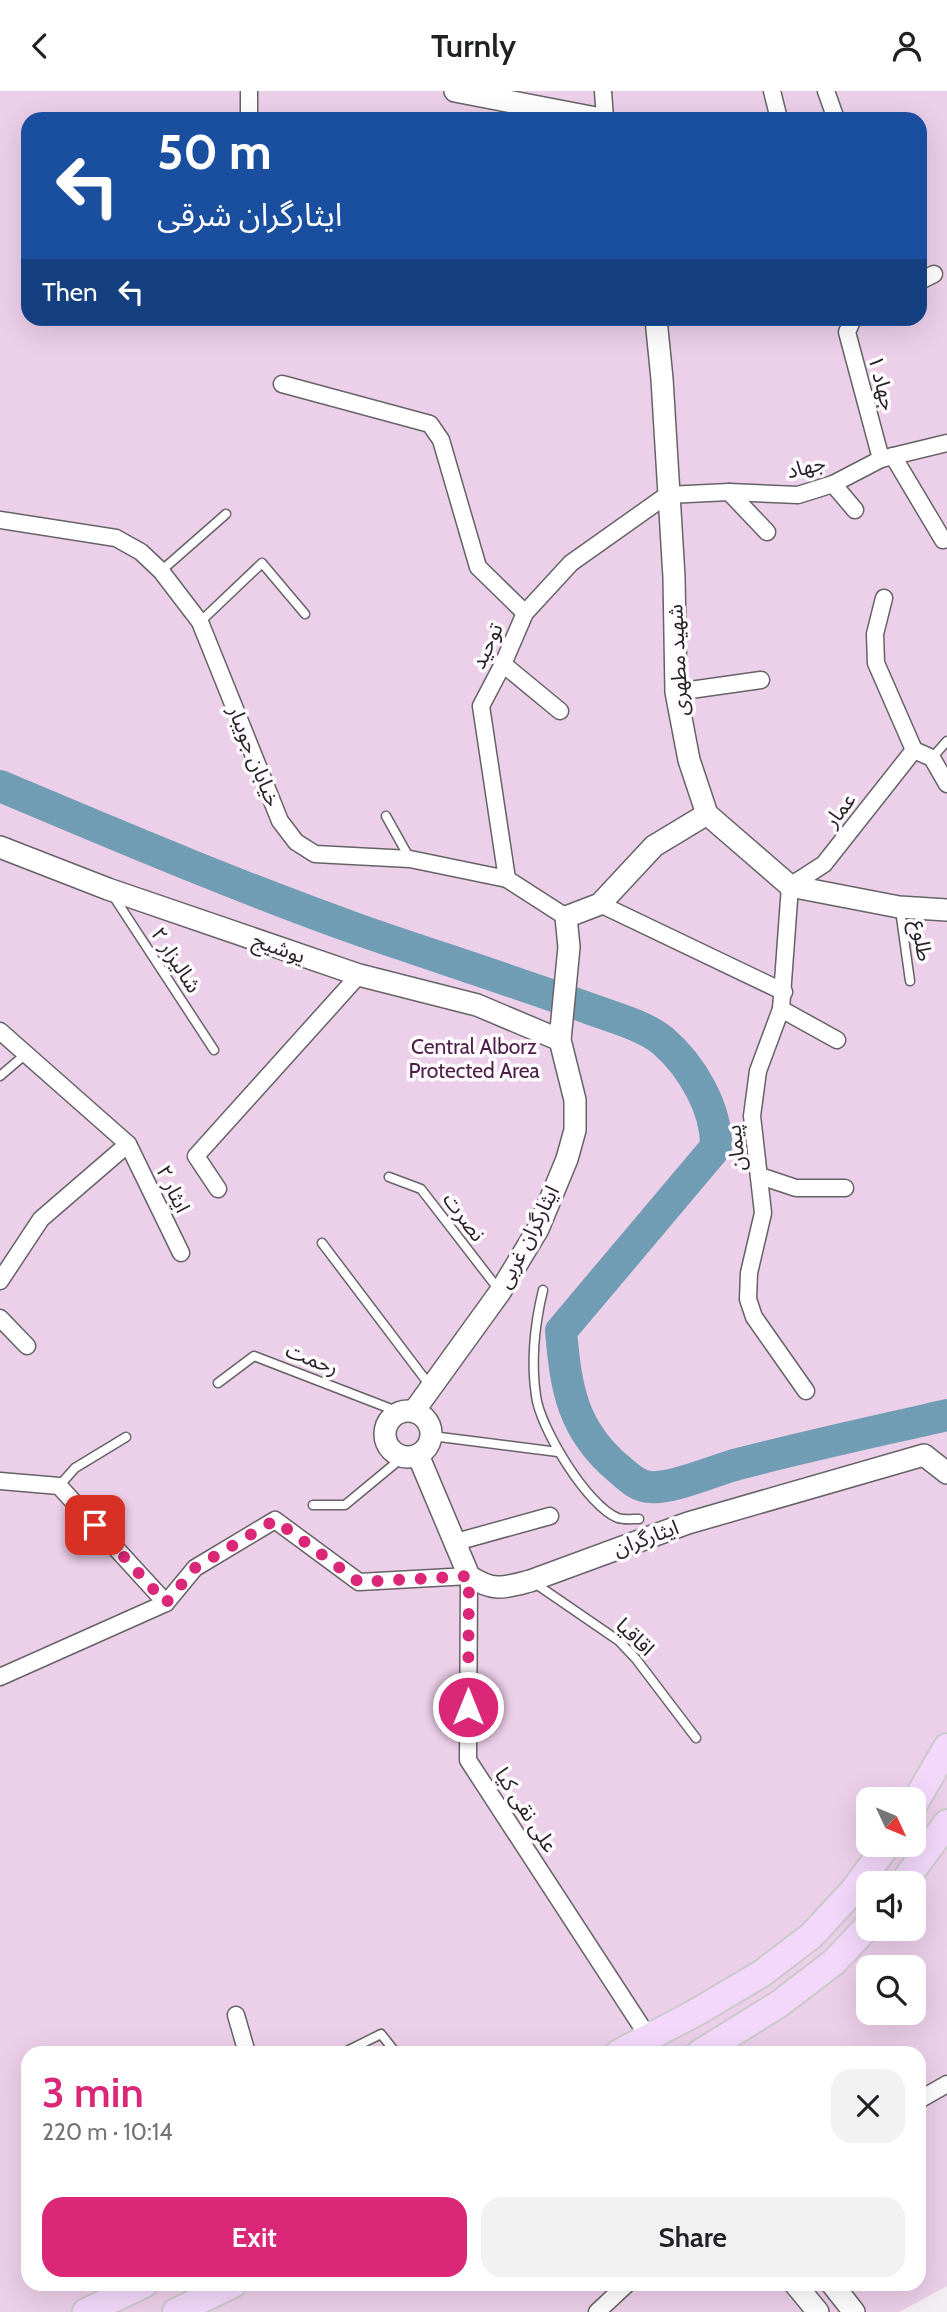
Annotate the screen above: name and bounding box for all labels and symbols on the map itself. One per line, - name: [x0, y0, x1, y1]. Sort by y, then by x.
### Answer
- street label: جهاد ۱: [863, 353, 902, 413]
- street label: جهاد: [784, 450, 828, 483]
- street label: شهید مطهری: [662, 604, 693, 716]
- street label: توحید: [465, 619, 508, 673]
- street label: خیابان جویبار: [223, 701, 286, 810]
- street label: عمار: [818, 788, 861, 833]
- street label: طلوع: [904, 919, 938, 964]
- street label: شالیزار ۲: [146, 922, 207, 997]
- street label: یوشیج: [249, 927, 309, 971]
- park label: Central Alborz Protected Area: [408, 1034, 540, 1083]
- street label: پیمان: [720, 1123, 752, 1173]
- street label: ایثار ۲: [151, 1161, 196, 1217]
- street label: ایثارگران غربی: [491, 1181, 564, 1292]
- street label: نصرت: [438, 1187, 491, 1246]
- street label: رحمت: [282, 1337, 342, 1380]
- pin: [65, 1495, 125, 1555]
- street label: ایثارگران: [610, 1514, 682, 1561]
- street label: اقاقیا: [611, 1612, 660, 1661]
- position arrow: [431, 1670, 505, 1744]
- street label: علی نقی کیا: [490, 1763, 563, 1857]
- north arrow: [856, 1787, 926, 1857]

